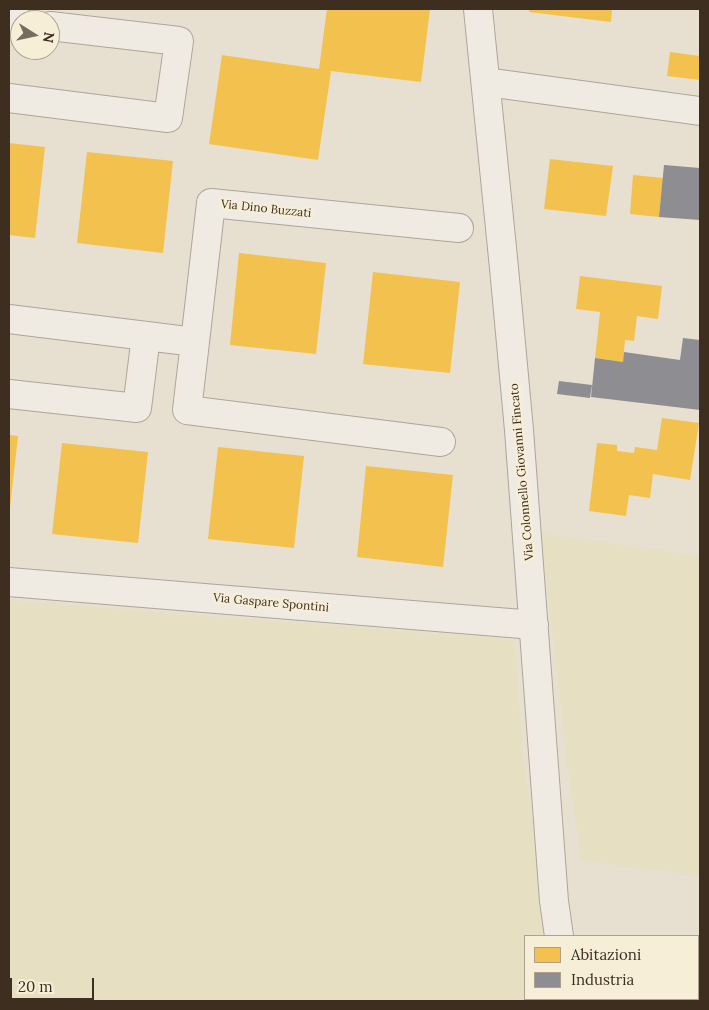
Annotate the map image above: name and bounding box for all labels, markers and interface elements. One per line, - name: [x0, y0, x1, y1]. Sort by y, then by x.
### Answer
- north arrow: [10, 10, 60, 60]
- text: N: [39, 31, 59, 44]
- street label: Via Dino Buzzati: [220, 197, 312, 221]
- street label: Via Colonnello Giovanni Fincato: [507, 383, 537, 561]
- street label: Via Gaspare Spontini: [213, 591, 329, 615]
- legend: [524, 935, 699, 1000]
- text: Abitazioni: [571, 945, 641, 964]
- scale bar: [12, 968, 96, 1000]
- text: Industria: [571, 970, 634, 989]
- text: 20 m: [18, 977, 53, 996]

